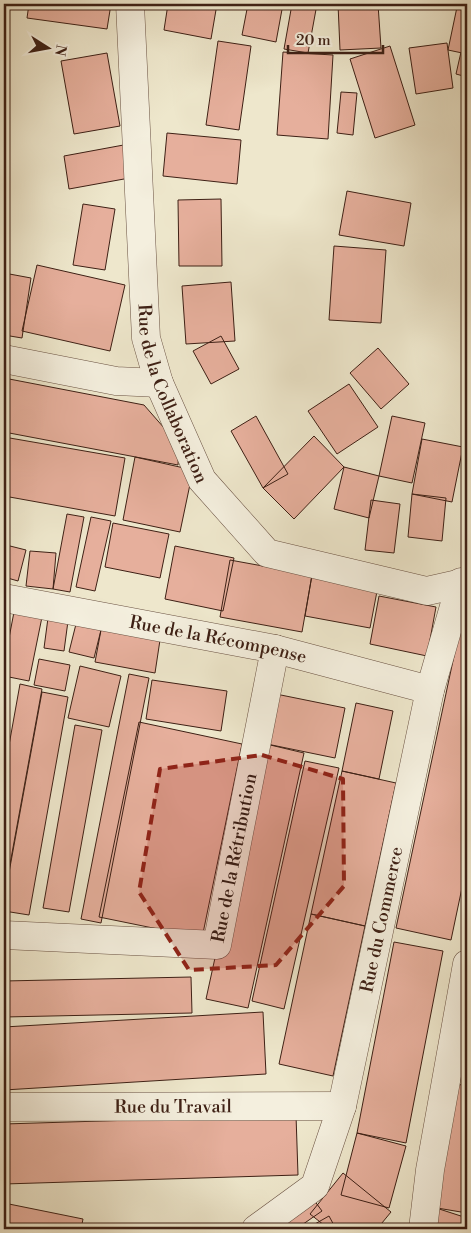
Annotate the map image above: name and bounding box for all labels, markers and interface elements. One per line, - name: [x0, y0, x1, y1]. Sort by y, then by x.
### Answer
- north arrow: [22, 22, 72, 72]
- scale bar: [288, 22, 384, 54]
- text: 20 m: [296, 31, 331, 50]
- text: N: [50, 43, 70, 57]
- street label: Rue de la Collaboration: [132, 303, 213, 487]
- street label: Rue de la Récompense: [127, 611, 309, 669]
- street label: Rue de la Rétribution: [207, 771, 262, 945]
- street label: Rue du Commerce: [355, 845, 409, 995]
- street label: Rue du Travail: [114, 1095, 233, 1119]

